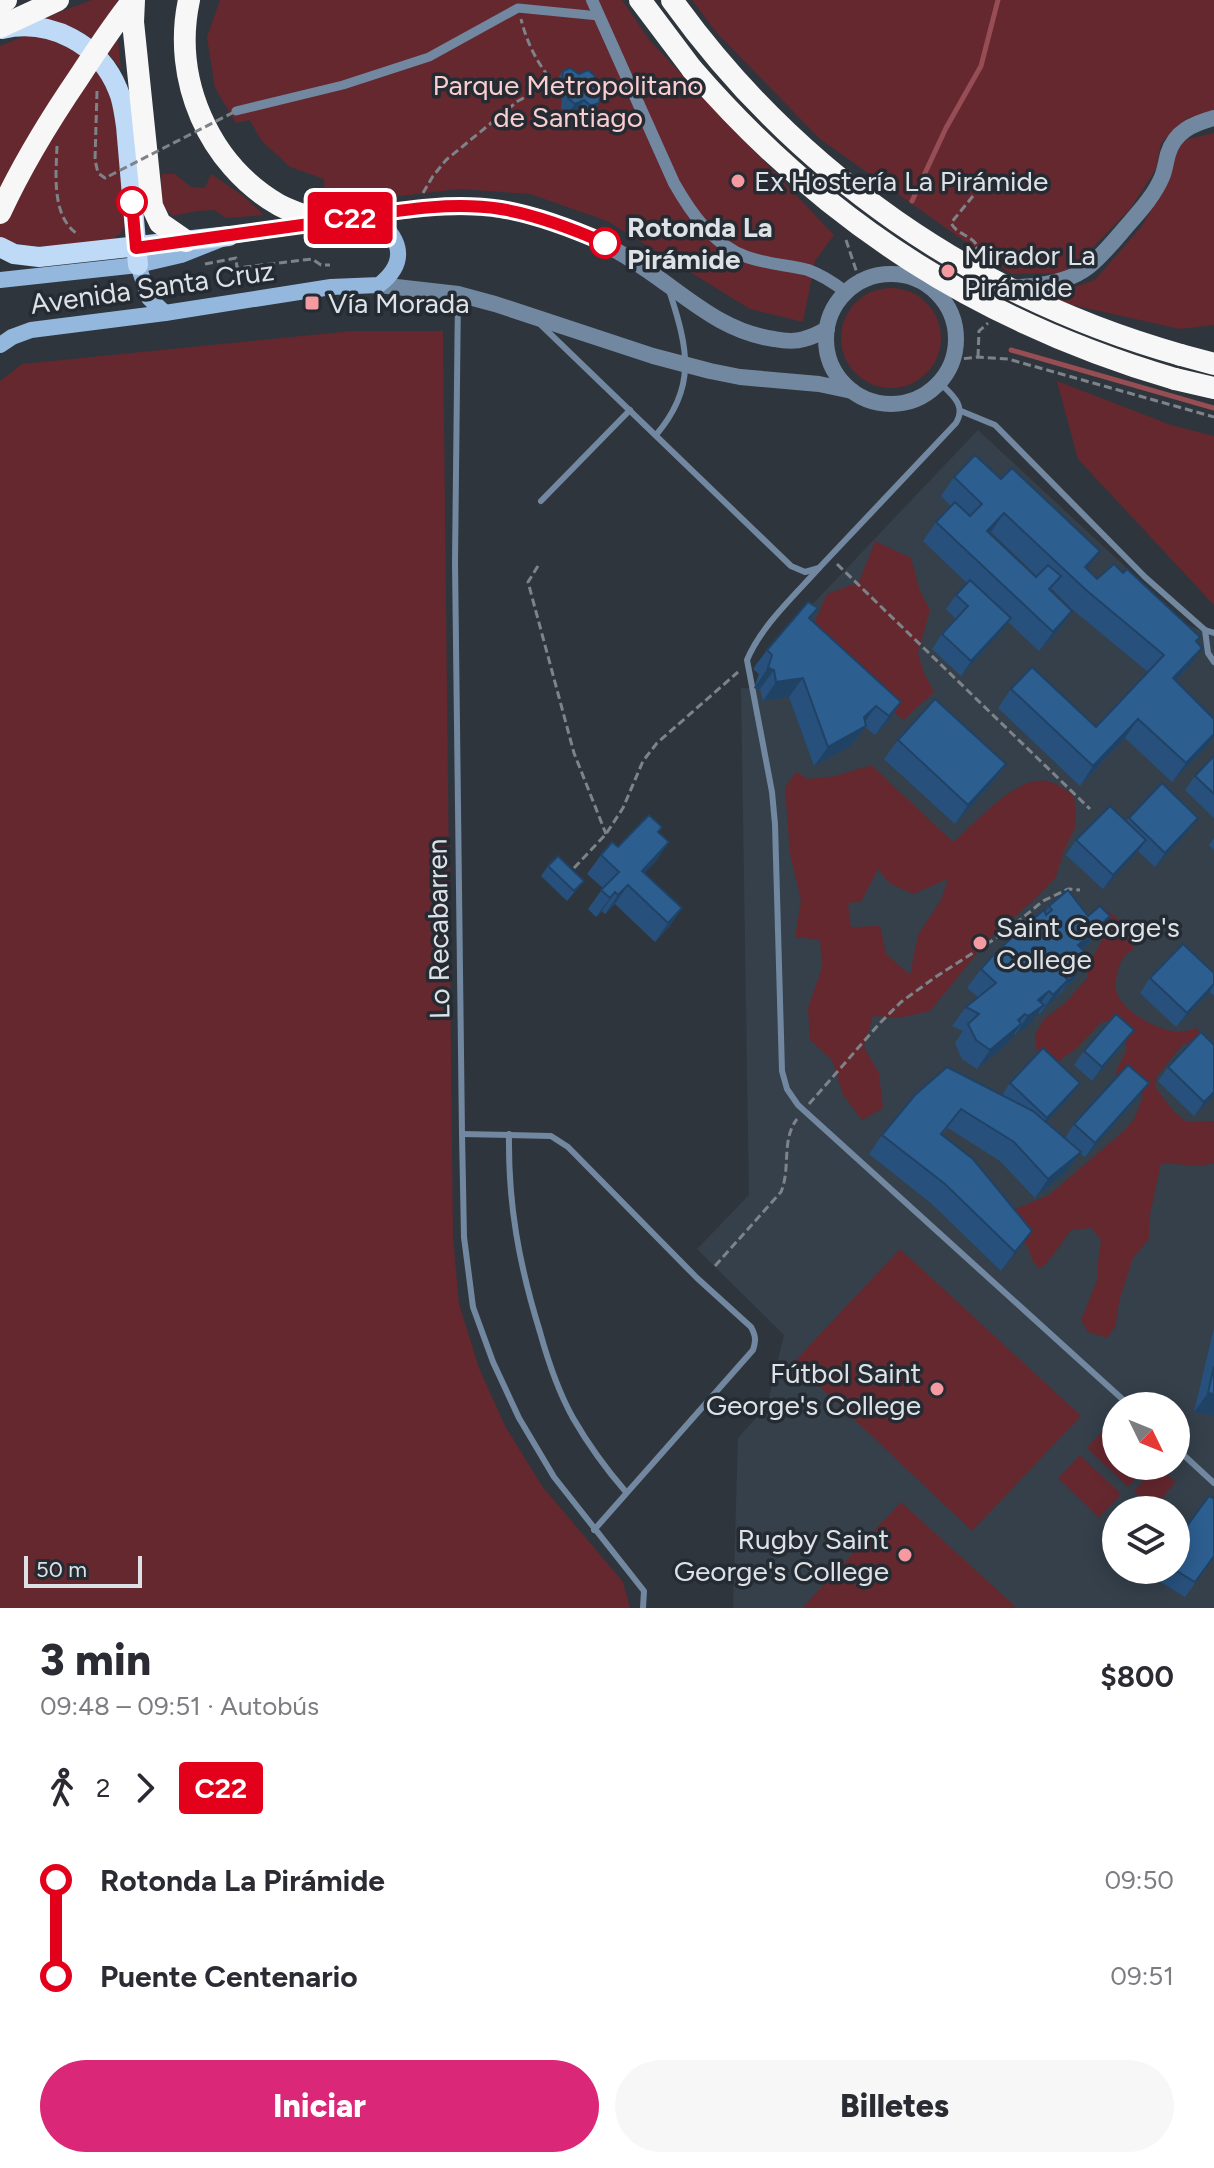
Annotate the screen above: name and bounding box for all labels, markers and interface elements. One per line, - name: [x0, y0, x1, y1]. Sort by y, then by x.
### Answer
- park label: Parque Metropolitano de Santiago: [432, 68, 704, 134]
- place label: Ex Hostería La Pirámide: [754, 164, 1048, 198]
- marker: Ex Hostería La Pirámide: [729, 172, 747, 190]
- unlabelled marker: [117, 187, 147, 217]
- line badge: C22: [304, 192, 396, 244]
- text: C22: [324, 201, 376, 235]
- place label: Rotonda La Pirámide: [627, 210, 773, 276]
- marker: Rotonda La Pirámide: [590, 228, 620, 258]
- place label: Mirador La Pirámide: [964, 238, 1096, 304]
- street label: Avenida Santa Cruz: [28, 253, 276, 321]
- marker: Mirador La Pirámide: [939, 262, 957, 280]
- place label: Vía Morada: [328, 286, 469, 320]
- marker: Vía Morada: [303, 294, 321, 312]
- street label: Lo Recabarren: [419, 838, 457, 1020]
- place label: Saint George's College: [996, 910, 1180, 976]
- marker: Saint George's College: [971, 934, 989, 952]
- place label: Fútbol Saint George's College: [706, 1356, 921, 1422]
- marker: Fútbol Saint George's College: [928, 1380, 946, 1398]
- north arrow: [1102, 1392, 1190, 1480]
- map controls: [1102, 1392, 1190, 1584]
- button: layers: [1102, 1496, 1190, 1584]
- place label: Rugby Saint George's College: [674, 1522, 889, 1588]
- marker: Rugby Saint George's College: [896, 1546, 914, 1564]
- scale bar: [24, 1552, 142, 1588]
- text: 50 m: [36, 1556, 87, 1583]
- text: 3 min: [40, 1633, 151, 1686]
- text: $800: [1100, 1658, 1174, 1695]
- text: 09:48 – 09:51 · Autobús: [40, 1690, 319, 1722]
- icon: walk: [40, 1766, 84, 1810]
- icon: forward: [123, 1766, 167, 1810]
- text: C22: [195, 1771, 247, 1805]
- text: 2: [96, 1772, 111, 1804]
- text: Rotonda La Pirámide: [100, 1862, 385, 1899]
- text: 09:50: [1104, 1864, 1174, 1896]
- text: Puente Centenario: [100, 1958, 358, 1995]
- text: 09:51: [1110, 1960, 1174, 1992]
- button: Iniciar: [40, 2060, 599, 2152]
- button: Billetes: [615, 2060, 1174, 2152]

